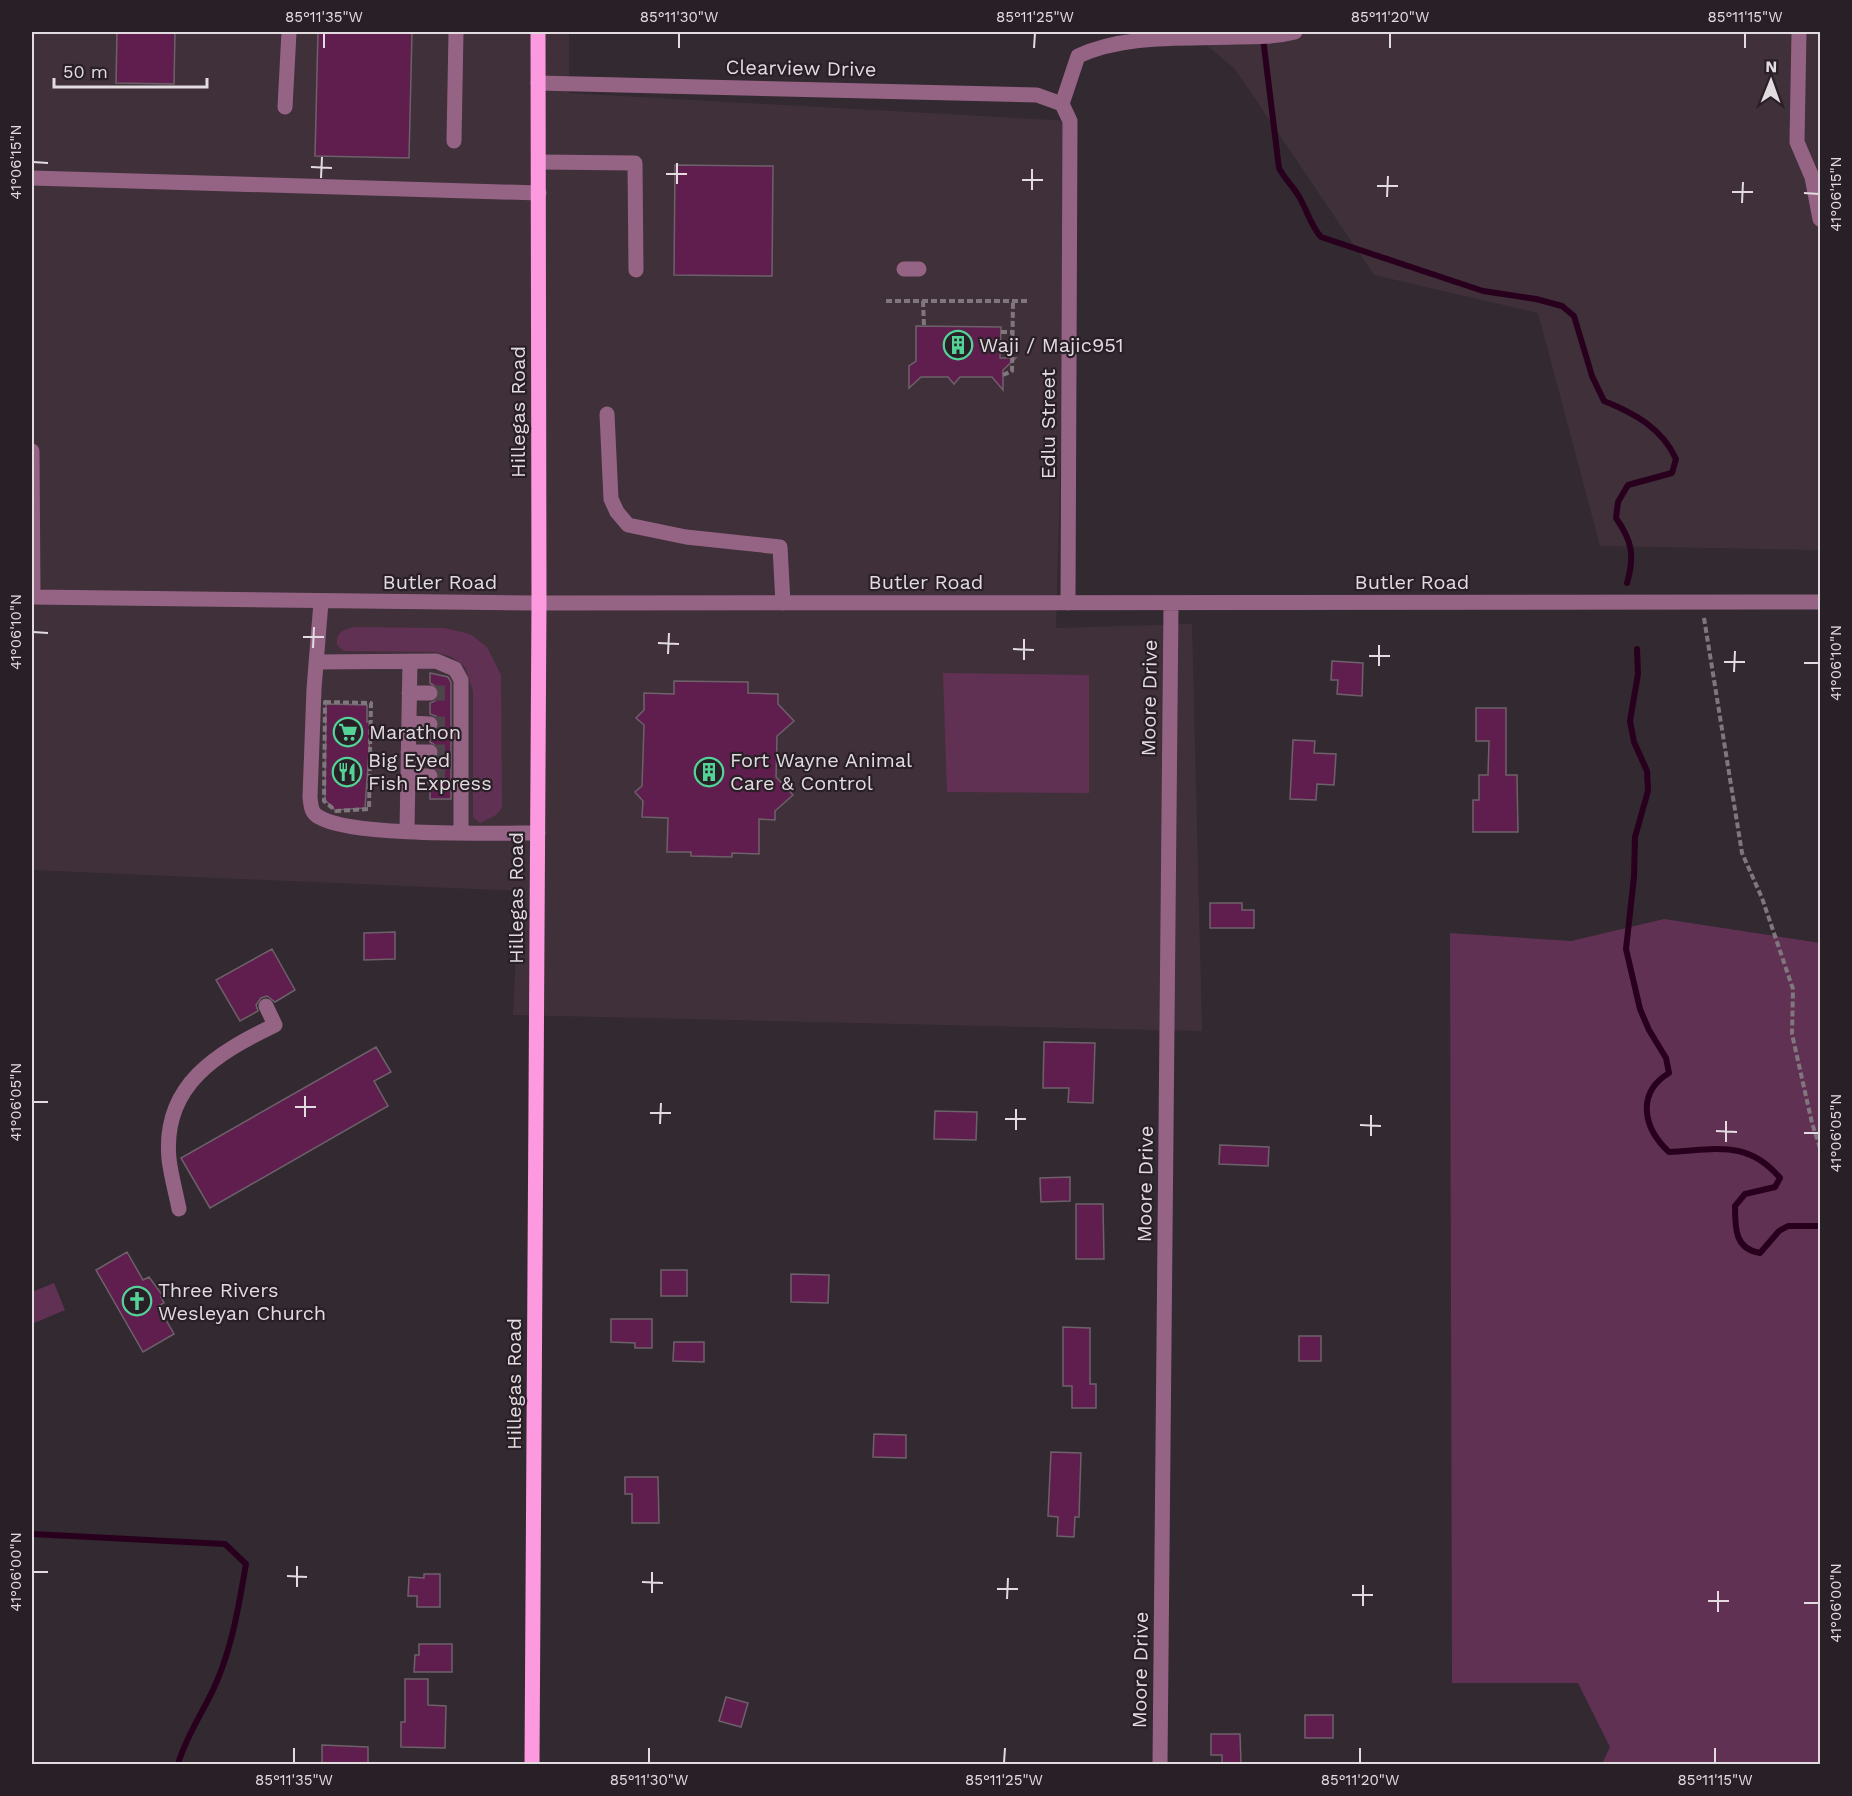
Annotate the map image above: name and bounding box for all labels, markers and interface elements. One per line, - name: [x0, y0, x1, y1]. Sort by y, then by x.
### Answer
- text: 85°11'35"W: [285, 8, 363, 26]
- text: 85°11'30"W: [640, 8, 718, 26]
- text: 85°11'25"W: [996, 8, 1074, 26]
- text: 85°11'20"W: [1351, 8, 1429, 26]
- text: 85°11'15"W: [1707, 8, 1783, 26]
- scale bar: [54, 51, 207, 89]
- north arrow: [1741, 51, 1801, 111]
- street label: Clearview Drive: [725, 55, 877, 81]
- text: N: [1765, 57, 1777, 76]
- text: 50 m: [63, 61, 108, 82]
- text: 41°06'15"N: [7, 124, 25, 200]
- text: 41°06'15"N: [1827, 156, 1845, 232]
- building icon: Waji / Majic951: [942, 329, 974, 361]
- place label: Waji / Majic951: [979, 333, 1124, 357]
- street label: Hillegas Road: [506, 346, 530, 478]
- street label: Edlu Street: [1036, 368, 1060, 479]
- street label: Butler Road: [383, 570, 497, 594]
- street label: Butler Road: [869, 570, 983, 594]
- street label: Butler Road: [1355, 570, 1469, 594]
- text: 41°06'10"N: [7, 594, 25, 670]
- text: 41°06'10"N: [1827, 625, 1845, 701]
- street label: Moore Drive: [1136, 639, 1162, 757]
- supermarket icon: Marathon: [332, 716, 364, 748]
- place label: Marathon: [369, 720, 461, 744]
- place label: Big Eyed Fish Express: [368, 748, 492, 795]
- place label: Fort Wayne Animal Care & Control: [730, 748, 912, 795]
- restaurant icon: Big Eyed Fish Express: [331, 756, 363, 788]
- building icon: Fort Wayne Animal Care & Control: [693, 756, 725, 788]
- street label: Hillegas Road: [504, 832, 528, 964]
- text: 41°06'05"N: [7, 1063, 25, 1141]
- text: 41°06'05"N: [1827, 1094, 1845, 1172]
- street label: Moore Drive: [1132, 1125, 1158, 1243]
- place label: Three Rivers Wesleyan Church: [158, 1278, 326, 1325]
- church icon: Three Rivers Wesleyan Church: [121, 1285, 153, 1317]
- street label: Hillegas Road: [502, 1318, 526, 1450]
- text: 41°06'00"N: [7, 1532, 25, 1612]
- text: 41°06'00"N: [1827, 1563, 1845, 1643]
- street label: Moore Drive: [1127, 1611, 1153, 1729]
- text: 85°11'35"W: [255, 1771, 333, 1789]
- text: 85°11'30"W: [610, 1771, 688, 1789]
- text: 85°11'25"W: [965, 1771, 1043, 1789]
- text: 85°11'20"W: [1321, 1771, 1399, 1789]
- text: 85°11'15"W: [1677, 1771, 1753, 1789]

